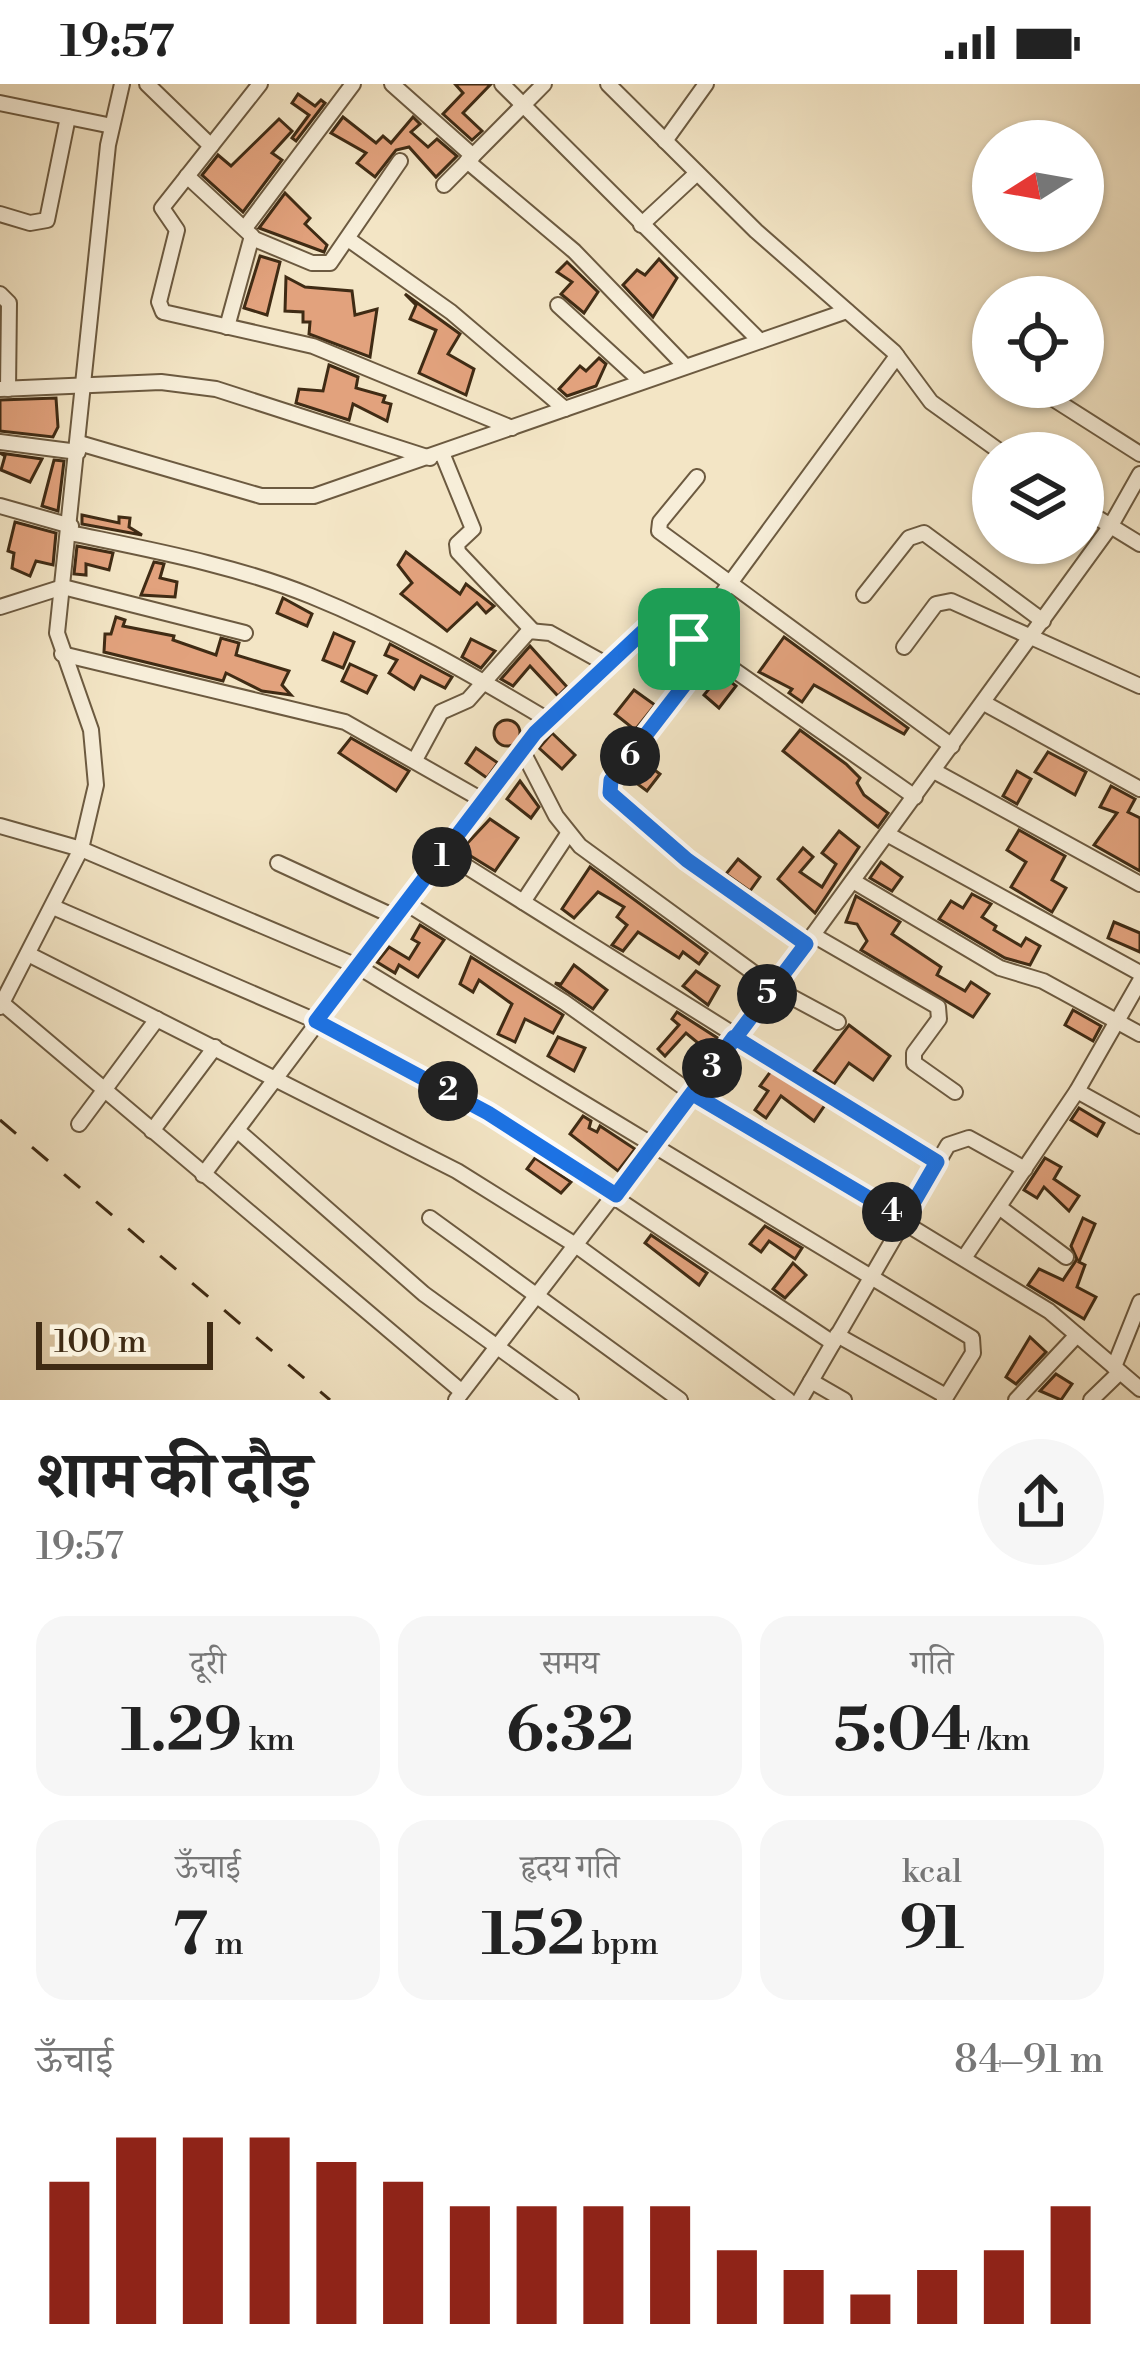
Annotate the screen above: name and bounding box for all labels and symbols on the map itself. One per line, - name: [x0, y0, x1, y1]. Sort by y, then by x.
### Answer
- north arrow: [972, 120, 1104, 252]
- pin: [638, 588, 740, 690]
- pin: 6: [600, 726, 660, 786]
- pin: 1: [412, 827, 472, 887]
- pin: 5: [737, 964, 797, 1024]
- pin: 3: [682, 1038, 742, 1098]
- pin: 2: [418, 1061, 478, 1121]
- pin: 4: [862, 1182, 922, 1242]
- scale bar: [36, 1316, 213, 1369]

